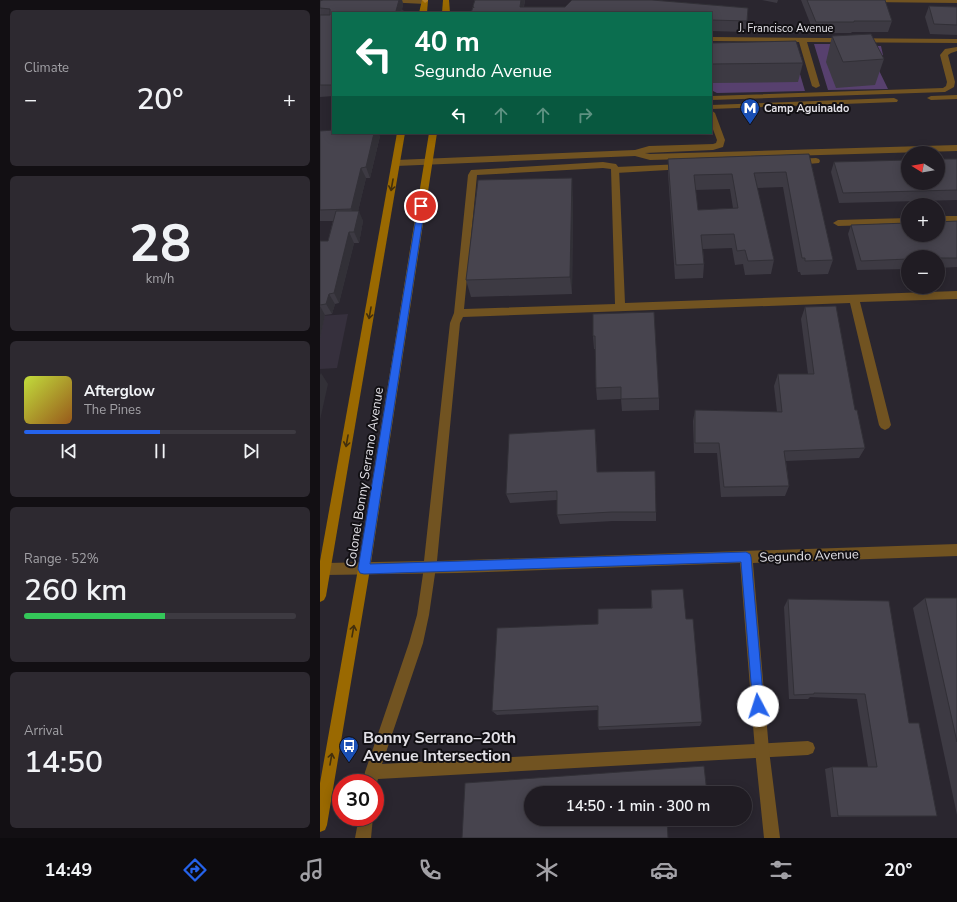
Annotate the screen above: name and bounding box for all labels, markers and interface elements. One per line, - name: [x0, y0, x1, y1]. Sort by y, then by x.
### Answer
- street label: J. Francisco Avenue: [738, 21, 834, 36]
- text: 40 m: [414, 23, 480, 61]
- icon: left: [348, 28, 400, 80]
- text: Climate: [24, 59, 69, 77]
- text: Segundo Avenue: [414, 59, 552, 83]
- text: 20°: [136, 79, 184, 120]
- text: −: [24, 85, 37, 115]
- text: +: [283, 85, 296, 115]
- metro station icon: Camp Aguinaldo: [739, 97, 761, 125]
- place label: Camp Aguinaldo: [764, 101, 849, 116]
- icon: left: [448, 104, 470, 126]
- icon: ahead: [490, 104, 512, 126]
- icon: ahead: [532, 104, 554, 126]
- icon: right: [574, 104, 596, 126]
- north arrow: [901, 146, 945, 190]
- map controls: [901, 146, 945, 294]
- one-way arrow: [388, 178, 396, 191]
- pin: [404, 189, 438, 223]
- icon: arrive: [410, 195, 432, 217]
- button: +: [901, 198, 945, 242]
- text: 28: [129, 208, 191, 279]
- button: −: [901, 250, 945, 294]
- text: km/h: [146, 270, 174, 288]
- one-way arrow: [365, 306, 373, 319]
- text: Afterglow: [84, 381, 155, 401]
- street label: Colonel Bonny Serrano Avenue: [342, 386, 388, 568]
- text: The Pines: [84, 401, 141, 419]
- one-way arrow: [343, 434, 351, 447]
- icon: previous: [58, 440, 80, 462]
- icon: pause: [149, 440, 171, 462]
- icon: next: [240, 440, 262, 462]
- street label: Segundo Avenue: [759, 545, 859, 567]
- text: Range · 52%: [24, 550, 99, 568]
- text: 260 km: [24, 570, 127, 611]
- one-way arrow: [349, 625, 357, 638]
- position arrow: [737, 685, 779, 727]
- text: Arrival: [24, 722, 63, 740]
- place label: Bonny Serrano–20th Avenue Intersection: [363, 727, 516, 767]
- bus stop icon: Bonny Serrano–20th Avenue Intersection: [338, 735, 360, 763]
- text: 14:50: [24, 742, 103, 783]
- one-way arrow: [327, 753, 335, 766]
- speed limit sign: 30: [332, 774, 384, 826]
- text: 14:50 · 1 min · 300 m: [566, 796, 710, 816]
- icon: directions: [181, 856, 209, 884]
- icon: music: [298, 856, 326, 884]
- icon: phone: [416, 856, 444, 884]
- icon: climate: [533, 856, 561, 884]
- icon: car: [650, 856, 678, 884]
- icon: filters: [767, 856, 795, 884]
- text: 14:49: [45, 858, 92, 882]
- text: 20°: [884, 858, 912, 882]

